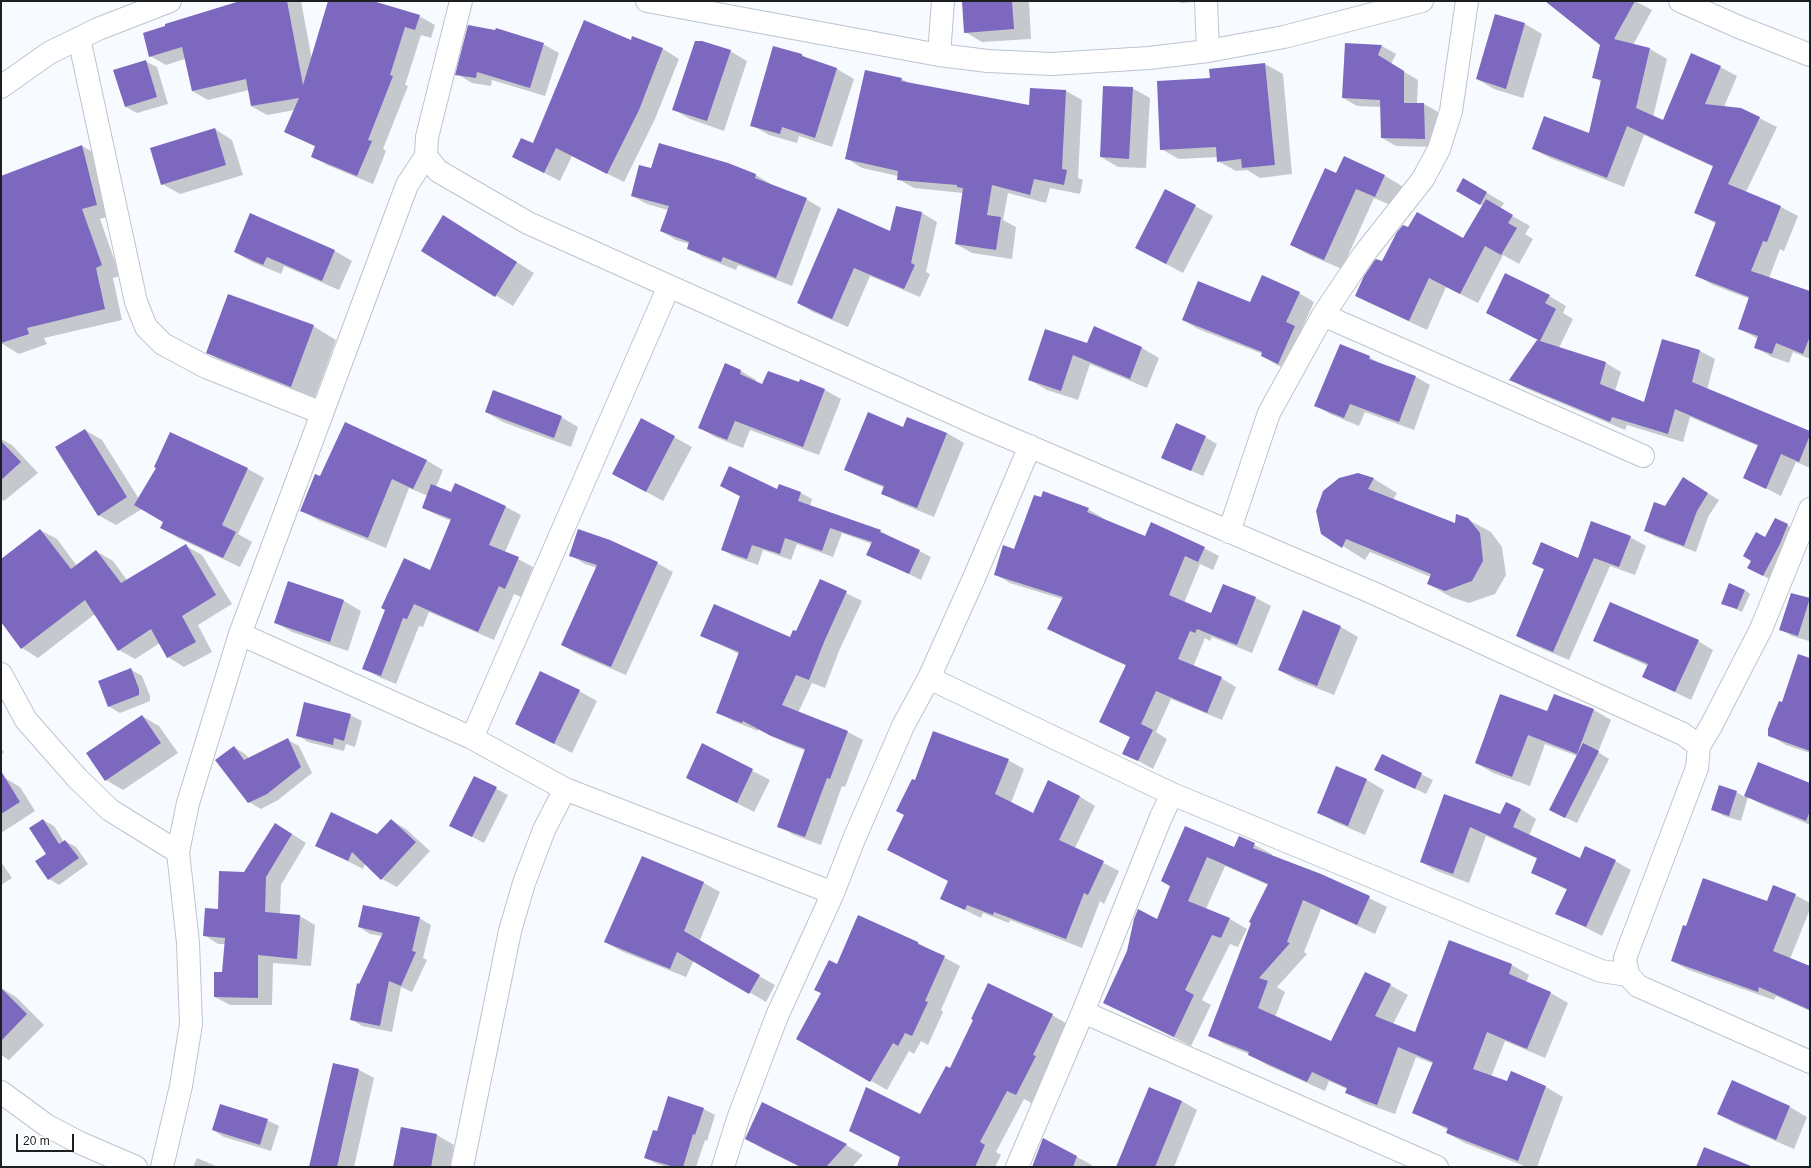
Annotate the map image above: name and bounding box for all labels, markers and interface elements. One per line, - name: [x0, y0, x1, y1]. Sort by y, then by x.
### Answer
- scale bar: [18, 1126, 76, 1152]
- text: 20 m: [23, 1134, 50, 1148]

